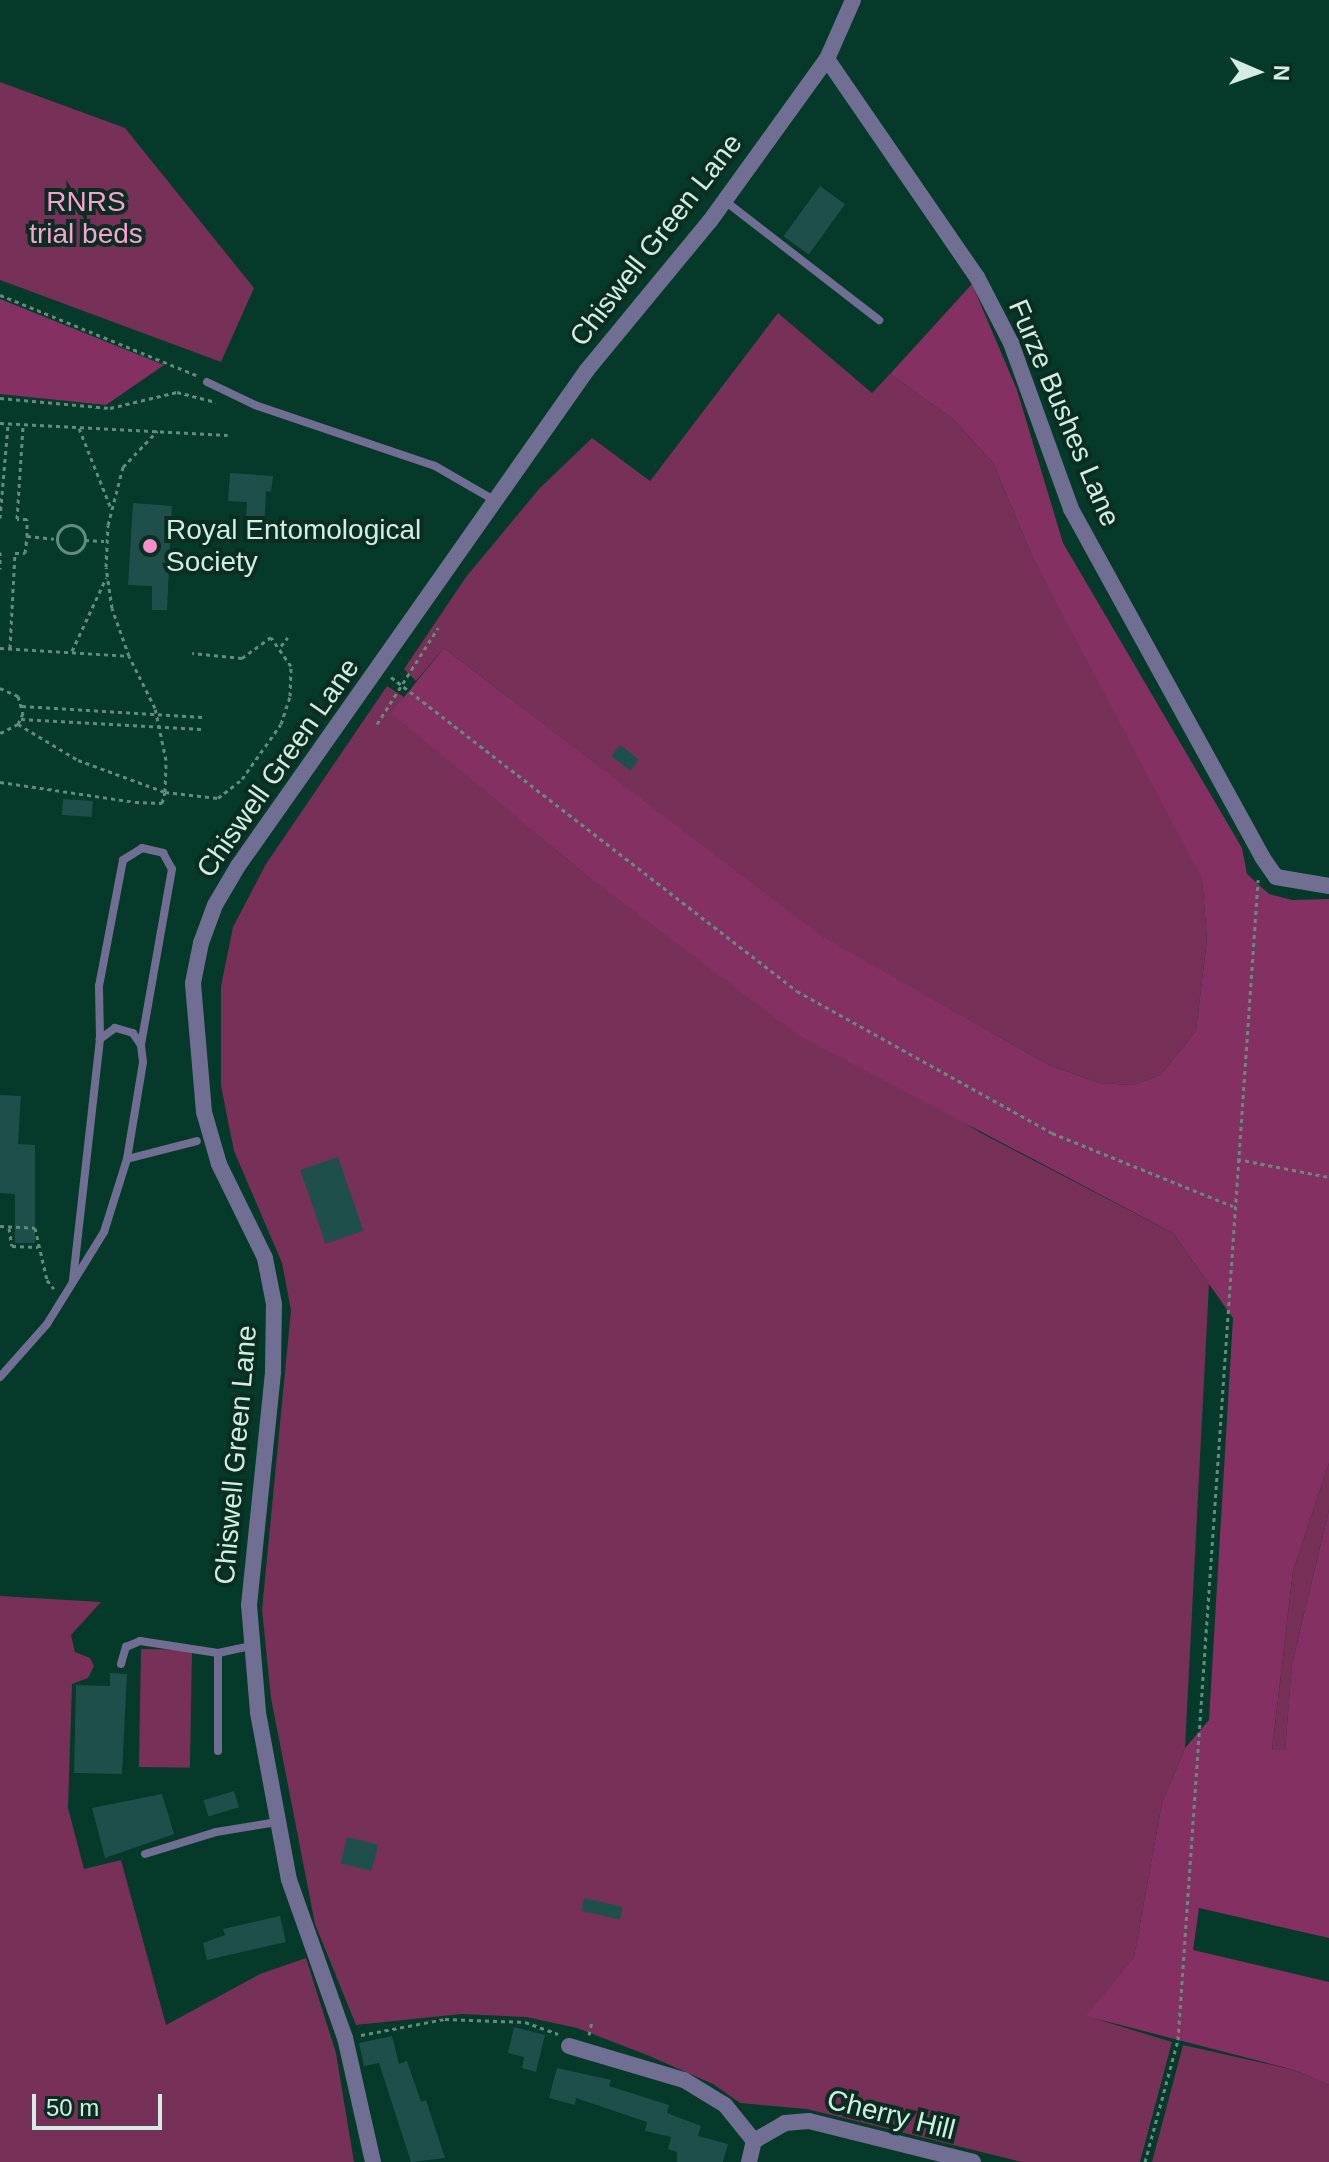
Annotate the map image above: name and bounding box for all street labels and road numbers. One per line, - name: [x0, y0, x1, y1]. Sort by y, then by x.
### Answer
- street label: Chiswell Green Lane: [563, 127, 749, 353]
- street label: Furze Bushes Lane: [1001, 295, 1127, 531]
- street label: Chiswell Green Lane: [190, 652, 366, 884]
- street label: Chiswell Green Lane: [208, 1324, 264, 1586]
- street label: Cherry Hill: [824, 2083, 958, 2147]

